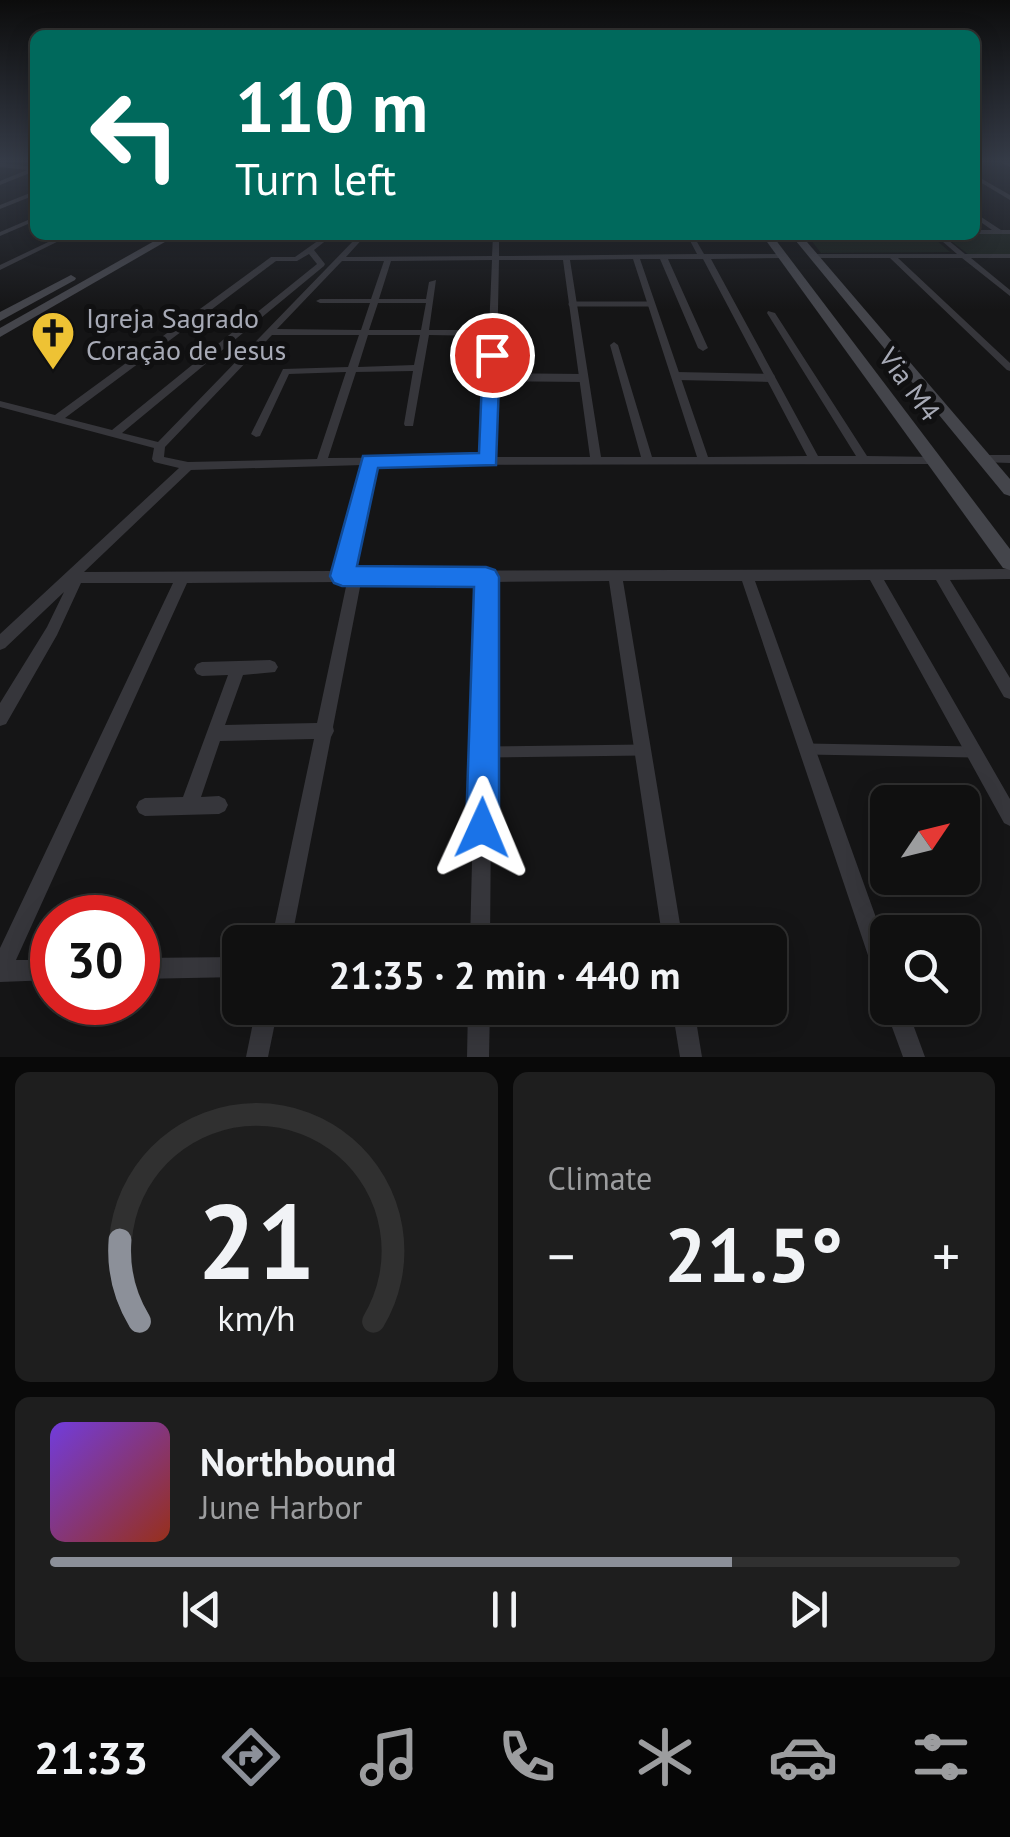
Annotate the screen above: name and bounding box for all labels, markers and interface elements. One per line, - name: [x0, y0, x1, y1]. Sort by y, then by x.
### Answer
- text: 110 m: [235, 61, 428, 151]
- icon: left: [70, 70, 200, 200]
- text: Turn left: [235, 149, 396, 207]
- place label: Igreja Sagrado Coração de Jesus: [86, 299, 286, 368]
- church icon: Igreja Sagrado Coração de Jesus: [30, 310, 76, 371]
- pin: [450, 313, 535, 398]
- icon: arrive: [465, 328, 520, 383]
- street label: Via M4: [870, 339, 949, 428]
- position arrow: [430, 776, 534, 880]
- north arrow: [870, 785, 980, 895]
- map controls: [870, 785, 980, 1025]
- speed limit sign: 30: [30, 895, 160, 1025]
- button: search: [870, 915, 980, 1025]
- text: 21:35 · 2 min · 440 m: [329, 950, 680, 999]
- text: Climate: [548, 1157, 652, 1199]
- text: 21: [197, 1173, 315, 1308]
- text: 21.5°: [664, 1206, 843, 1303]
- text: −: [548, 1220, 575, 1291]
- text: +: [932, 1220, 960, 1291]
- text: km/h: [217, 1295, 295, 1341]
- text: Northbound: [200, 1437, 396, 1486]
- text: June Harbor: [200, 1486, 362, 1528]
- icon: previous: [174, 1582, 229, 1637]
- icon: pause: [477, 1582, 532, 1637]
- icon: next: [781, 1582, 836, 1637]
- icon: directions: [216, 1722, 286, 1792]
- icon: music: [354, 1722, 424, 1792]
- icon: phone: [492, 1722, 562, 1792]
- icon: climate: [630, 1722, 700, 1792]
- icon: car: [768, 1722, 838, 1792]
- icon: filters: [906, 1722, 976, 1792]
- text: 21:33: [34, 1728, 148, 1786]

